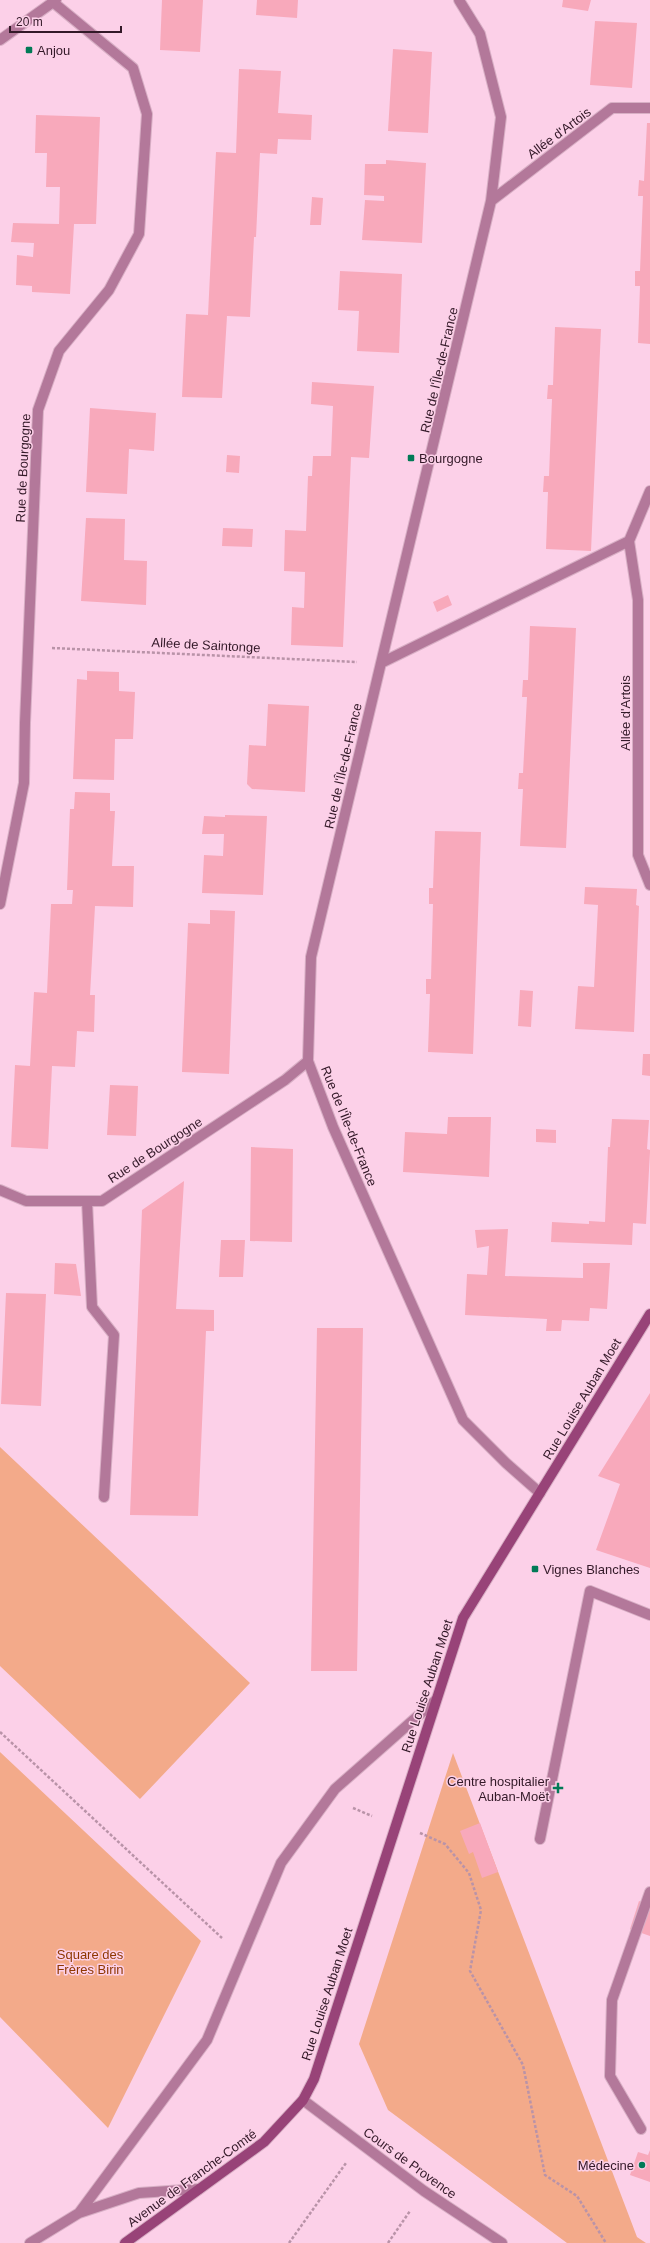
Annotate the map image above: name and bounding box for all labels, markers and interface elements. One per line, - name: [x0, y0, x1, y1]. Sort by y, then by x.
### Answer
- scale bar: [10, 8, 121, 34]
- text: 20 m: [16, 15, 43, 29]
- place label: Anjou: [37, 43, 70, 58]
- marker: Anjou: [24, 45, 34, 55]
- street label: Allée d'Artois: [524, 104, 594, 162]
- street label: Rue de l'Île-de-France: [417, 306, 461, 434]
- street label: Rue de Bourgogne: [13, 413, 33, 523]
- place label: Bourgogne: [419, 451, 483, 466]
- marker: Bourgogne: [406, 453, 416, 463]
- street label: Allée de Saintonge: [151, 635, 261, 655]
- street label: Allée d'Artois: [618, 675, 633, 751]
- street label: Rue de l'Île-de-France: [321, 702, 365, 830]
- street label: Rue de l'Île-de-France: [318, 1064, 380, 1188]
- street label: Rue de Bourgogne: [105, 1114, 205, 1186]
- street label: Rue Louise Auban Moet: [540, 1335, 624, 1462]
- place label: Vignes Blanches: [543, 1562, 640, 1577]
- marker: Vignes Blanches: [530, 1564, 540, 1574]
- street label: Rue Louise Auban Moet: [398, 1617, 456, 1754]
- place label: Centre hospitalier Auban-Moët: [447, 1774, 550, 1804]
- marker: Centre hospitalier Auban-Moët: [552, 1782, 564, 1794]
- street label: Rue Louise Auban Moet: [298, 1925, 356, 2062]
- park label: Square des Frères Birin: [56, 1947, 124, 1977]
- street label: Cours de Provence: [361, 2124, 459, 2202]
- street label: Avenue de Franche-Comté: [125, 2126, 259, 2230]
- place label: Médecine: [578, 2158, 634, 2173]
- marker: Médecine: [637, 2160, 647, 2170]

